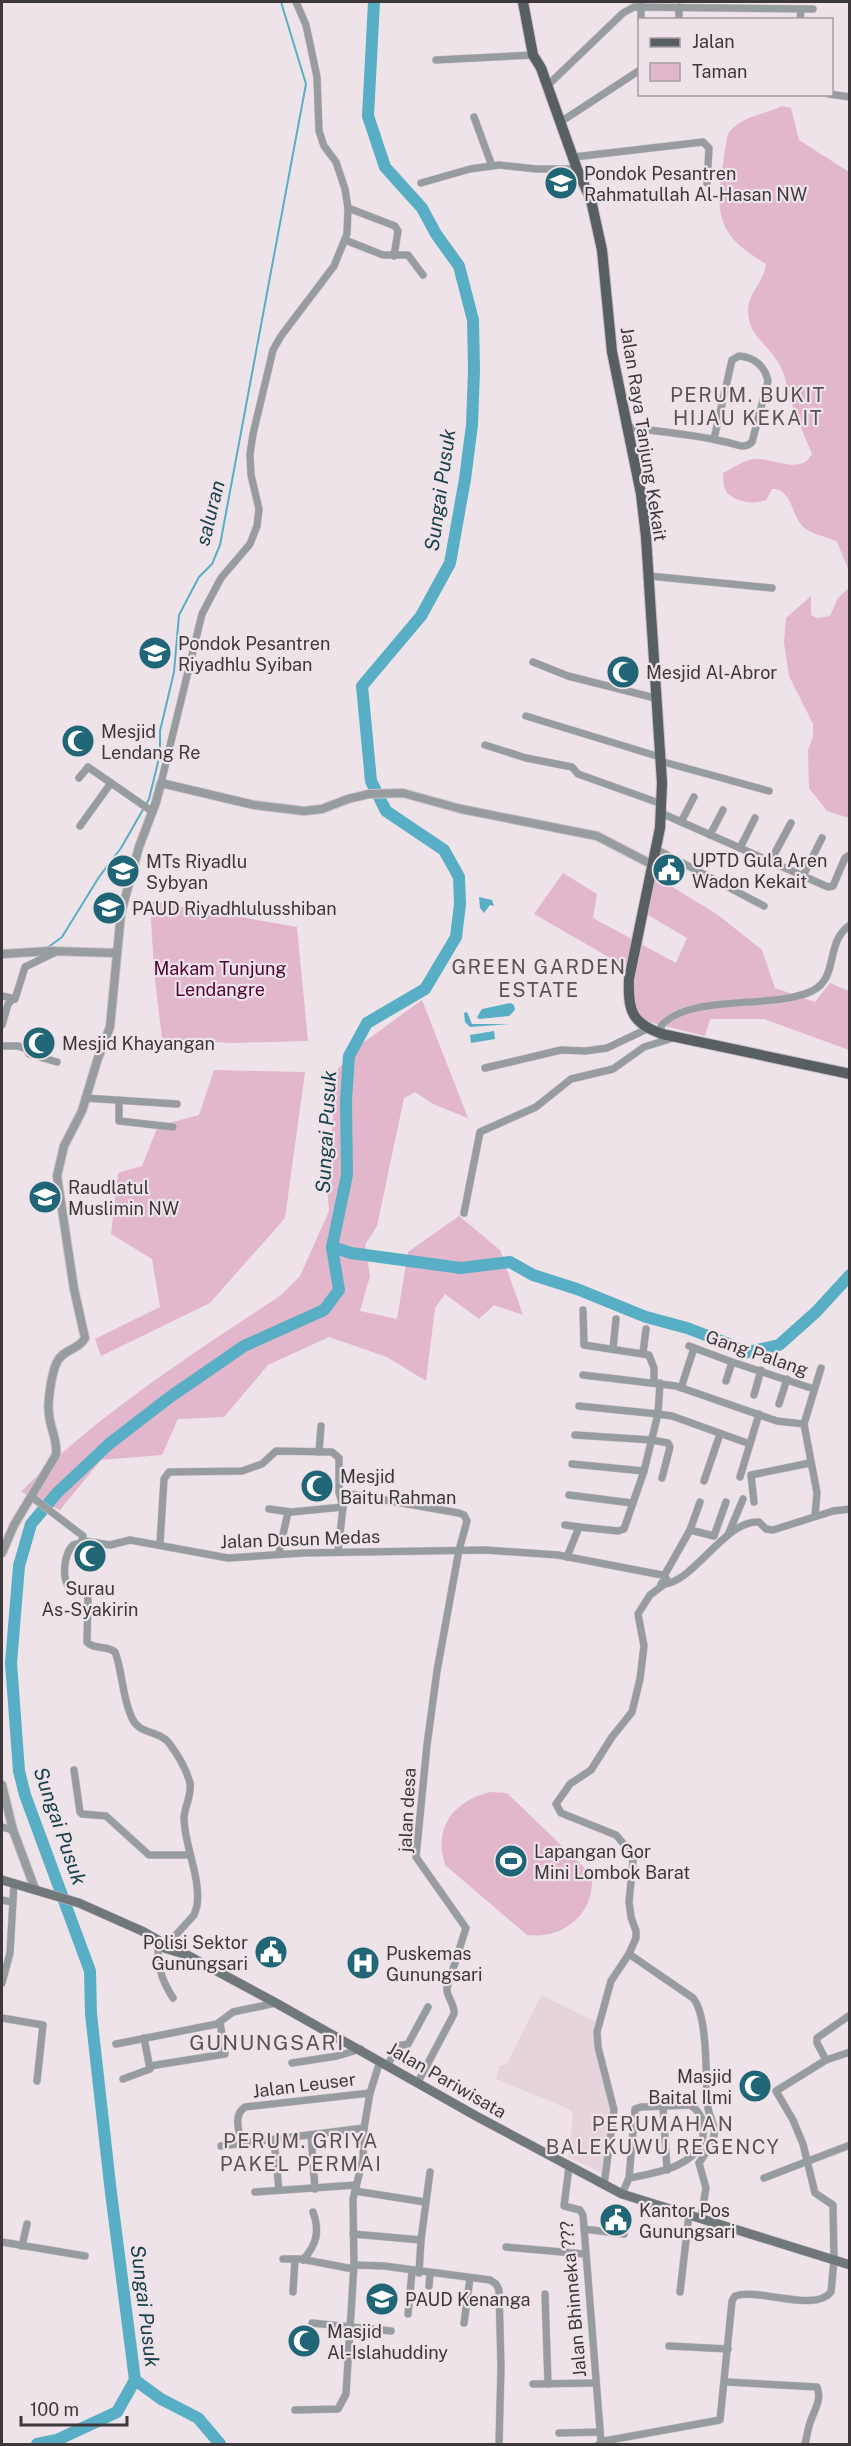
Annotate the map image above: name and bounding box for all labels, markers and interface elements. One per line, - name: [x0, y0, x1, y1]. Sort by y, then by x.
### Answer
- legend: [638, 18, 833, 96]
- text: Jalan: [692, 31, 735, 52]
- text: Taman: [692, 61, 747, 82]
- place label: Pondok Pesantren Rahmatullah Al-Hasan NW: [584, 163, 807, 205]
- school or university icon: Pondok Pesantren Rahmatullah Al-Hasan NW: [543, 165, 579, 201]
- street label: Jalan Raya Tanjung Kekait: [617, 325, 671, 543]
- district label: PERUM. BUKIT HIJAU KEKAIT: [670, 383, 826, 430]
- water label: Sungai Pusuk: [420, 427, 460, 553]
- water label: saluran: [190, 478, 230, 548]
- place label: Pondok Pesantren Riyadhlu Syiban: [178, 633, 330, 675]
- school or university icon: Pondok Pesantren Riyadhlu Syiban: [137, 635, 173, 671]
- mosque icon: Mesjid Al-Abror: [605, 654, 641, 690]
- place label: Mesjid Al-Abror: [646, 662, 777, 683]
- place label: Mesjid Lendang Re: [101, 721, 200, 763]
- mosque icon: Mesjid Lendang Re: [60, 723, 96, 759]
- place label: UPTD Gula Aren Wadon Kekait: [692, 850, 827, 892]
- place label: MTs Riyadlu Sybyan: [146, 851, 247, 893]
- public building icon: UPTD Gula Aren Wadon Kekait: [651, 852, 687, 888]
- school or university icon: MTs Riyadlu Sybyan: [105, 853, 141, 889]
- school or university icon: PAUD Riyadhlulusshiban: [91, 890, 127, 926]
- place label: PAUD Riyadhlulusshiban: [132, 898, 337, 919]
- district label: GREEN GARDEN ESTATE: [451, 955, 627, 1002]
- park label: Makam Tunjung Lendangre: [153, 958, 287, 1000]
- mosque icon: Mesjid Khayangan: [21, 1025, 57, 1061]
- place label: Mesjid Khayangan: [62, 1033, 215, 1054]
- water label: Sungai Pusuk: [311, 1070, 341, 1194]
- place label: Raudlatul Muslimin NW: [68, 1177, 179, 1219]
- school or university icon: Raudlatul Muslimin NW: [27, 1179, 63, 1215]
- street label: Gang Palang: [703, 1326, 811, 1380]
- place label: Mesjid Baitu Rahman: [340, 1466, 456, 1508]
- mosque icon: Mesjid Baitu Rahman: [299, 1468, 335, 1504]
- street label: Jalan Dusun Medas: [220, 1526, 380, 1552]
- mosque icon: Surau As-Syakirin: [72, 1538, 108, 1574]
- place label: Surau As-Syakirin: [42, 1578, 138, 1620]
- water label: Sungai Pusuk: [29, 1764, 91, 1888]
- street label: jalan desa: [394, 1767, 420, 1854]
- place label: Lapangan Gor Mini Lombok Barat: [534, 1841, 690, 1883]
- sports icon: Lapangan Gor Mini Lombok Barat: [493, 1843, 529, 1879]
- place label: Polisi Sektor Gunungsari: [143, 1932, 248, 1974]
- public building icon: Polisi Sektor Gunungsari: [253, 1934, 289, 1970]
- place label: Puskemas Gunungsari: [386, 1943, 483, 1985]
- hospital icon: Puskemas Gunungsari: [345, 1945, 381, 1981]
- district label: GUNUNGSARI: [189, 2030, 345, 2055]
- street label: Jalan Pariwisata: [384, 2037, 510, 2123]
- place label: Masjid Baital Ilmi: [648, 2066, 732, 2108]
- street label: Jalan Leuser: [251, 2068, 357, 2102]
- mosque icon: Masjid Baital Ilmi: [737, 2068, 773, 2104]
- district label: PERUMAHAN BALEKUWU REGENCY: [546, 2112, 780, 2159]
- district label: PERUM. GRIYA PAKEL PERMAI: [220, 2129, 382, 2176]
- place label: Kantor Pos Gunungsari: [639, 2200, 736, 2242]
- public building icon: Kantor Pos Gunungsari: [598, 2202, 634, 2238]
- street label: Jalan Bhinneka ???: [556, 2220, 590, 2378]
- water label: Sungai Pusuk: [126, 2243, 164, 2369]
- school or university icon: PAUD Kenanga: [364, 2281, 400, 2317]
- place label: PAUD Kenanga: [405, 2289, 531, 2310]
- place label: Masjid Al-Islahuddiny: [327, 2321, 448, 2363]
- mosque icon: Masjid Al-Islahuddiny: [286, 2323, 322, 2359]
- scale bar: [21, 2389, 128, 2427]
- text: 100 m: [30, 2399, 79, 2420]

